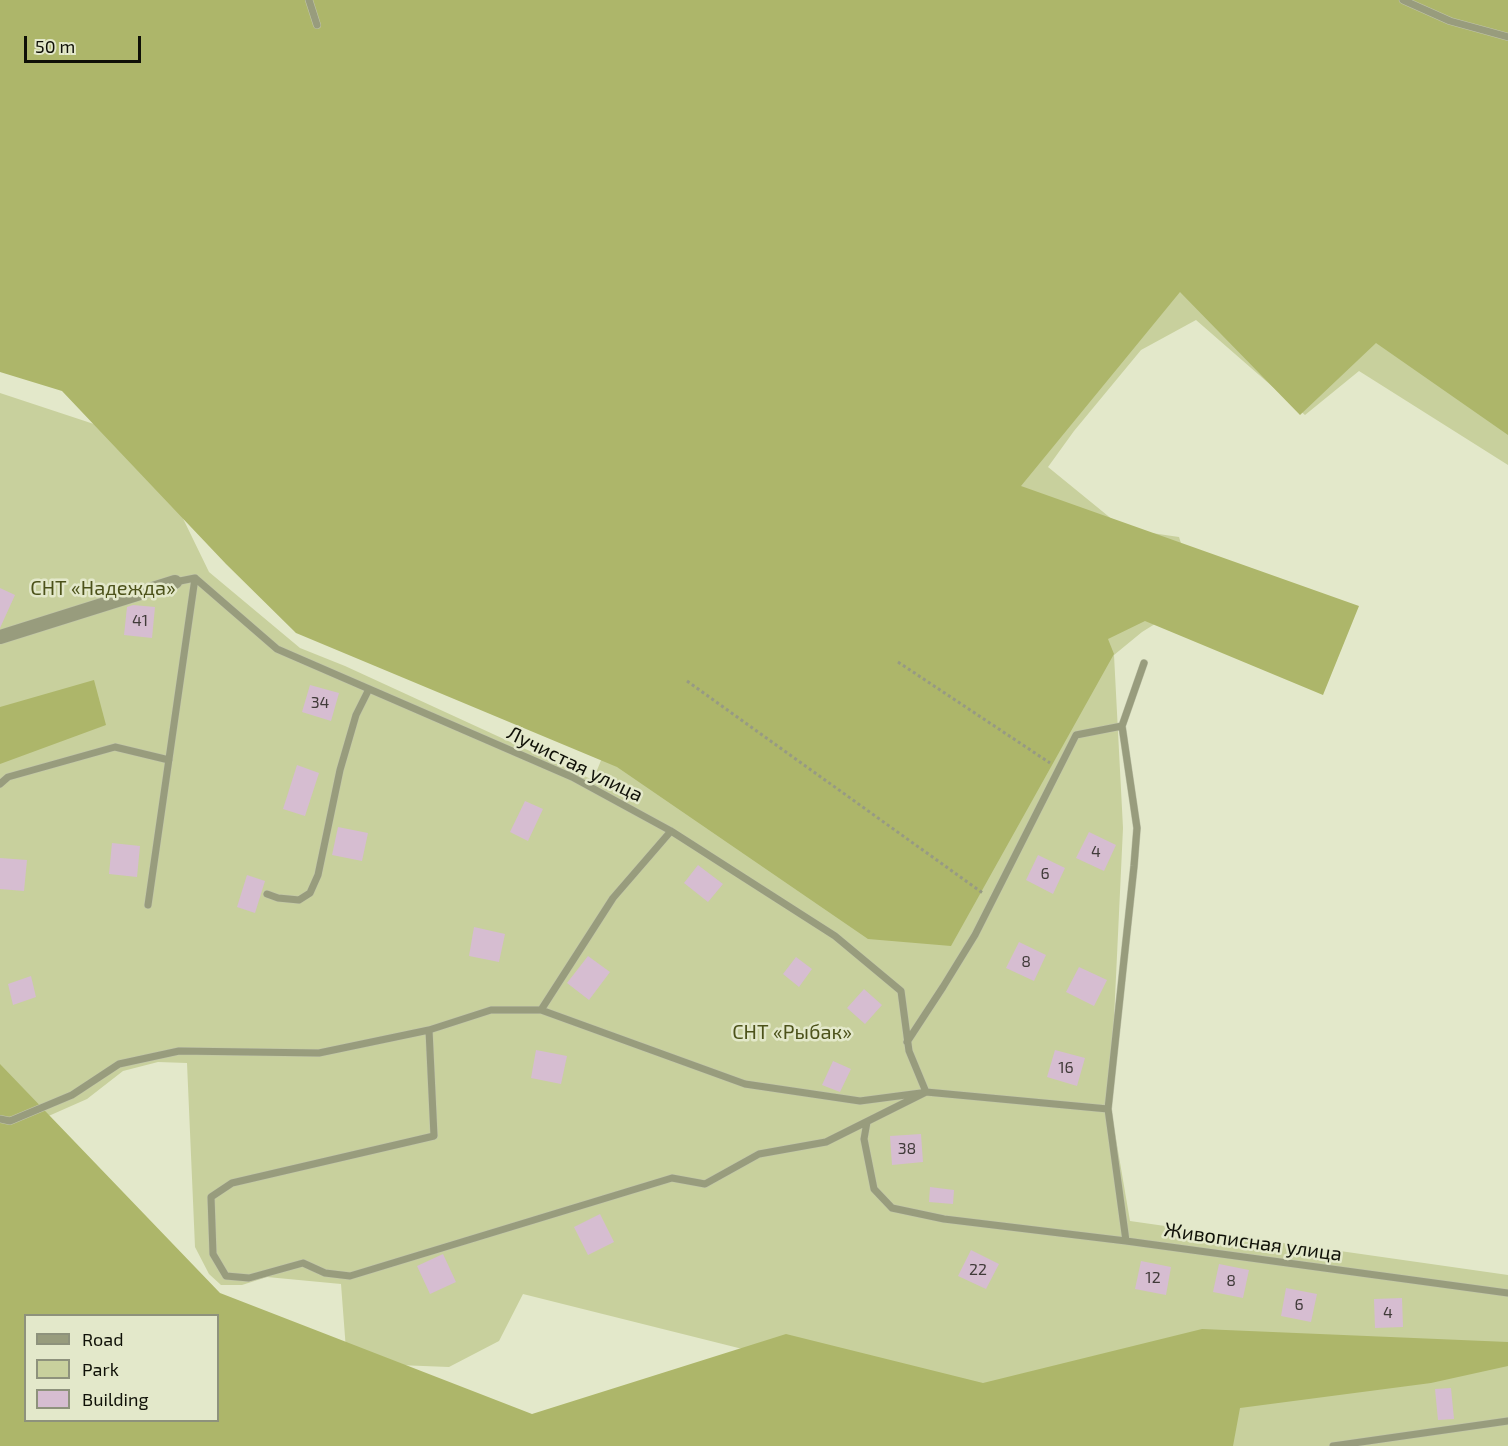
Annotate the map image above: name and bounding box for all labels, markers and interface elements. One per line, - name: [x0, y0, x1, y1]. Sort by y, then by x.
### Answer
- scale bar: [27, 24, 144, 62]
- text: 50 m: [35, 35, 75, 57]
- park label: СНТ «Надежда»: [30, 576, 176, 600]
- house number: 41: [132, 611, 148, 631]
- house number: 34: [311, 693, 329, 713]
- street label: Лучистая улица: [503, 721, 647, 807]
- house number: 4: [1091, 842, 1101, 862]
- house number: 6: [1040, 864, 1050, 884]
- house number: 8: [1021, 952, 1031, 972]
- park label: СНТ «Рыбак»: [732, 1020, 852, 1044]
- house number: 16: [1058, 1058, 1074, 1078]
- house number: 38: [898, 1139, 916, 1159]
- street label: Живописная улица: [1163, 1218, 1343, 1266]
- house number: 22: [969, 1260, 987, 1280]
- house number: 12: [1145, 1268, 1161, 1288]
- house number: 8: [1226, 1271, 1236, 1291]
- house number: 6: [1294, 1295, 1304, 1315]
- house number: 4: [1383, 1303, 1393, 1323]
- legend: [24, 1314, 219, 1422]
- text: Road: [82, 1328, 123, 1350]
- text: Park: [82, 1358, 119, 1380]
- text: Building: [82, 1388, 149, 1410]

